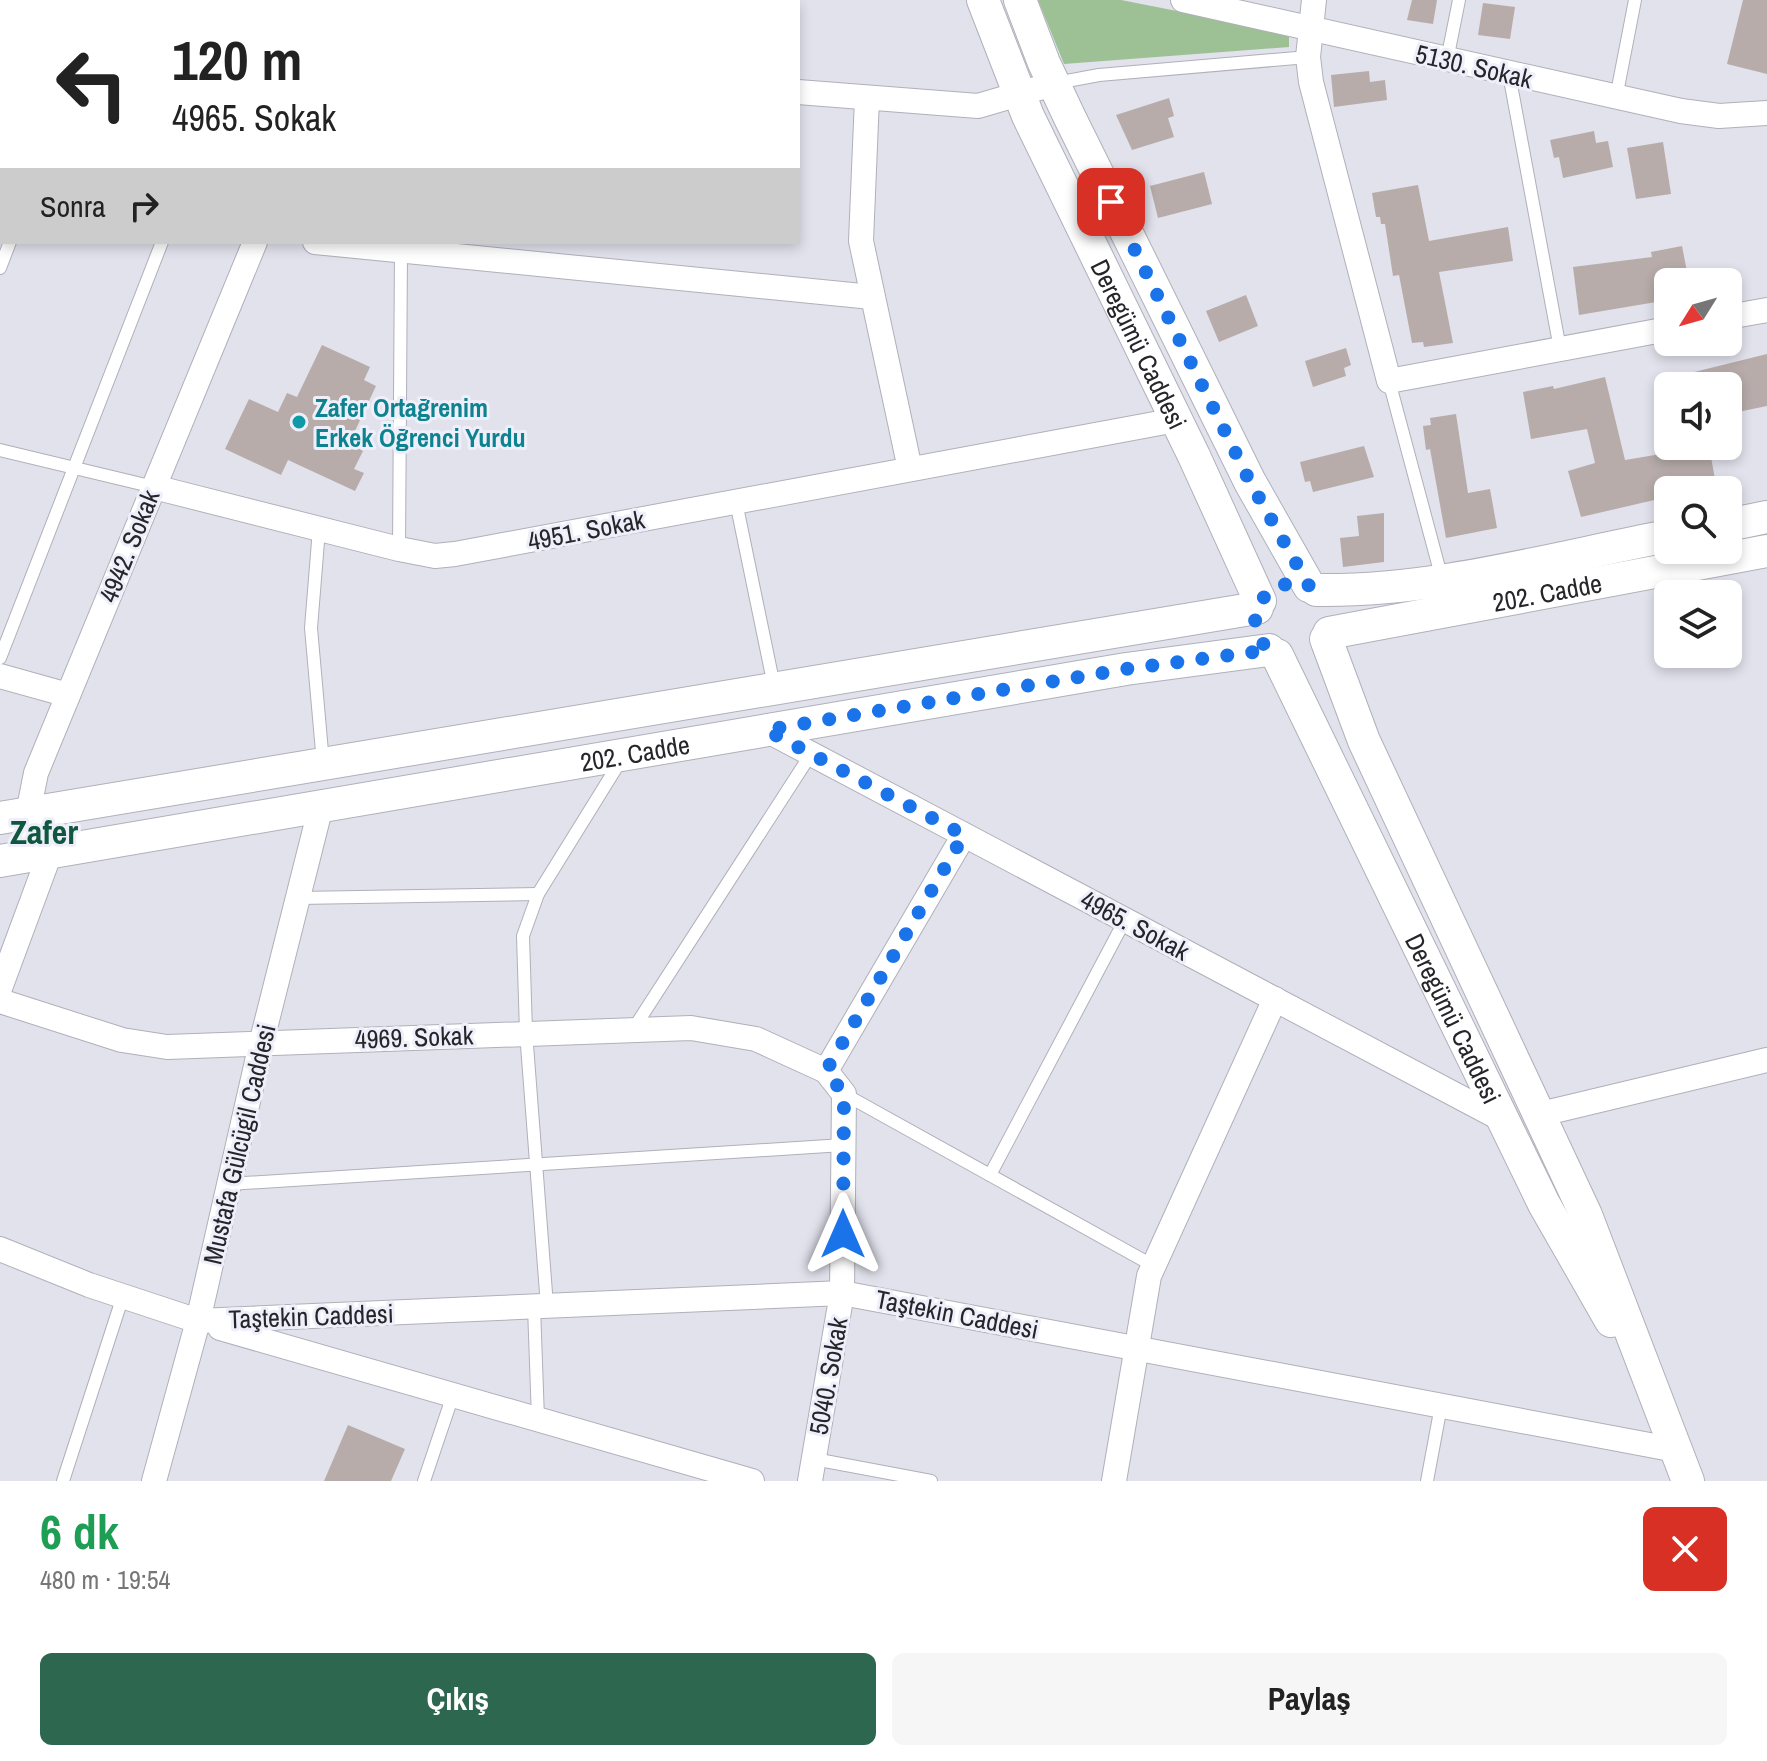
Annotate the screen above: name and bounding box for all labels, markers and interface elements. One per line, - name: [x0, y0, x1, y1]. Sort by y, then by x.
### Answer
- text: 120 m: [172, 22, 302, 97]
- icon: left: [40, 32, 144, 136]
- street label: 5130. Sokak: [1412, 36, 1536, 96]
- text: 4965. Sokak: [172, 94, 336, 142]
- pin: [1077, 168, 1145, 236]
- icon: arrive: [1089, 180, 1133, 224]
- icon: right: [122, 184, 166, 228]
- text: Sonra: [40, 186, 106, 226]
- street label: Deregümü Caddesi: [1083, 253, 1196, 435]
- north arrow: [1654, 268, 1742, 356]
- map controls: [1654, 268, 1742, 668]
- button: sound: [1654, 372, 1742, 460]
- place label: Zafer Ortağrenim Erkek Öğrenci Yurdu: [315, 390, 526, 455]
- marker: Zafer Ortağrenim Erkek Öğrenci Yurdu: [290, 413, 308, 431]
- button: search: [1654, 476, 1742, 564]
- street label: 4942. Sokak: [91, 484, 168, 608]
- street label: 4951. Sokak: [524, 501, 648, 558]
- street label: 202. Cadde: [1490, 565, 1605, 619]
- button: layers: [1654, 580, 1742, 668]
- street label: 202. Cadde: [578, 726, 692, 779]
- district label: Zafer: [10, 809, 78, 855]
- street label: 4965. Sokak: [1074, 882, 1196, 968]
- street label: Deregümü Caddesi: [1398, 927, 1510, 1109]
- street label: 4969. Sokak: [354, 1017, 474, 1057]
- street label: Mustafa Gülcügil Caddesi: [194, 1021, 284, 1267]
- position arrow: [801, 1192, 885, 1276]
- street label: Taştekin Caddesi: [873, 1281, 1041, 1347]
- street label: Taştekin Caddesi: [228, 1296, 394, 1336]
- street label: 5040. Sokak: [800, 1314, 856, 1437]
- text: 6 dk: [40, 1499, 119, 1564]
- button: close: [1643, 1507, 1727, 1591]
- text: 480 m · 19:54: [40, 1562, 170, 1597]
- button: Çıkış: [40, 1653, 876, 1745]
- button: Paylaş: [892, 1653, 1727, 1745]

